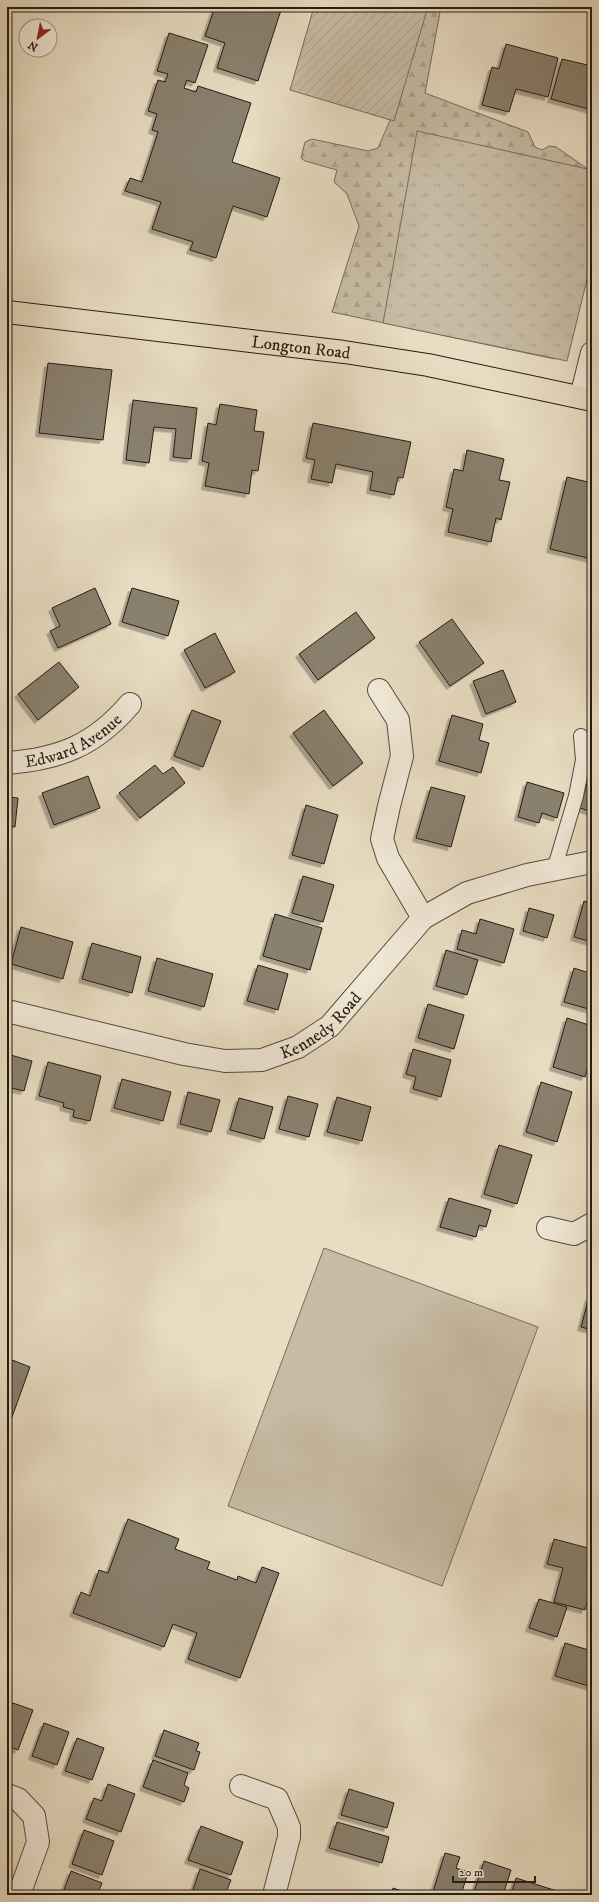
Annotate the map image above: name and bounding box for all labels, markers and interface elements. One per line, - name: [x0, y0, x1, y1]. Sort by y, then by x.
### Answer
- north arrow: [18, 18, 58, 58]
- text: N: [26, 37, 41, 54]
- street label: Longton Road: [250, 331, 352, 365]
- street label: Edward Avenue: [23, 709, 127, 773]
- street label: Kennedy Road: [277, 987, 367, 1065]
- scale bar: [453, 1858, 535, 1884]
- text: 20 m: [459, 1865, 483, 1880]

